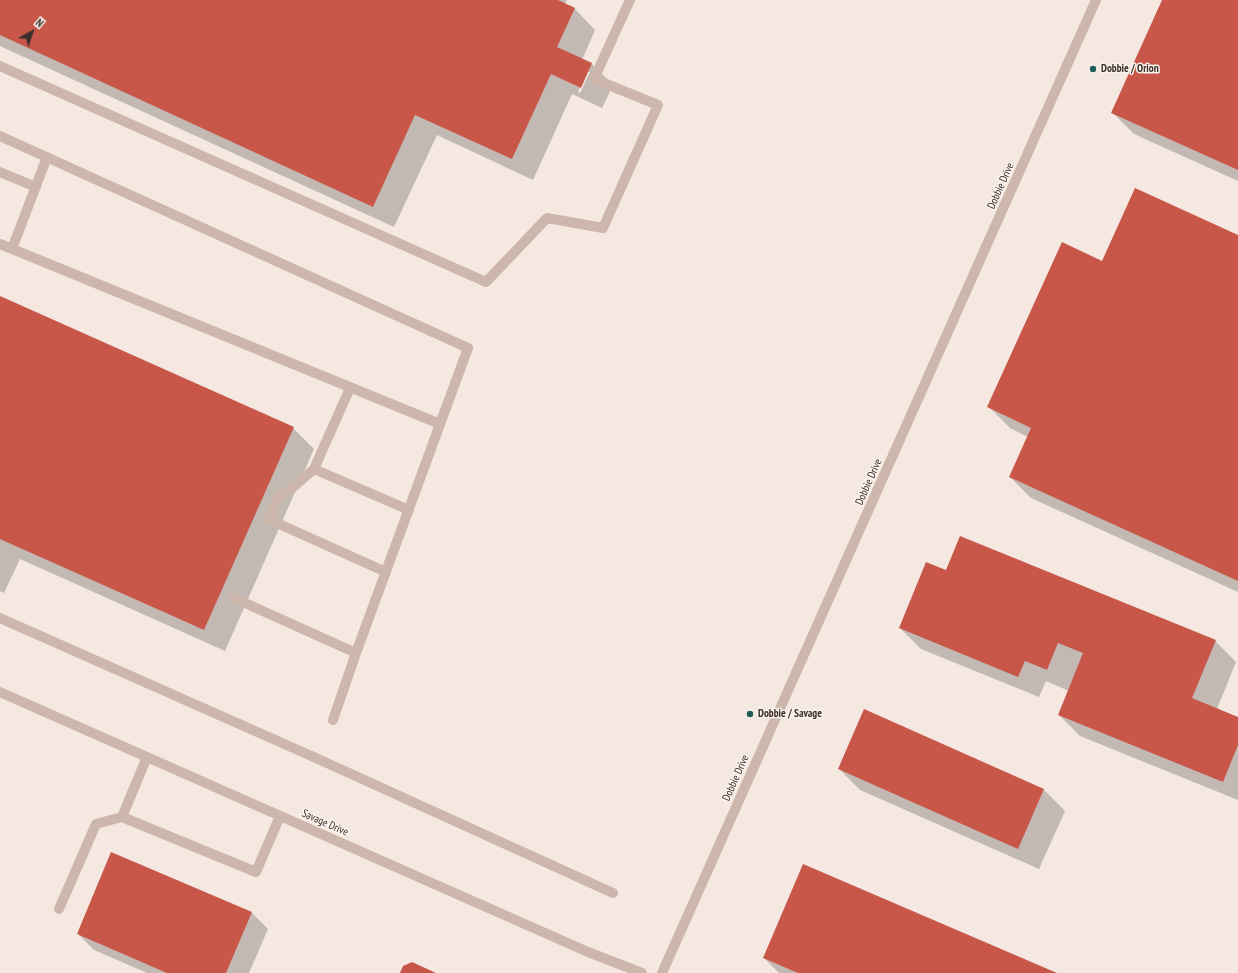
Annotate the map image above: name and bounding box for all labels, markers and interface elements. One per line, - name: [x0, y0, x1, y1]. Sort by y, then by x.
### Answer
- north arrow: [12, 12, 52, 52]
- text: N: [33, 16, 46, 30]
- place label: Dobbie / Orion: [1101, 62, 1159, 76]
- marker: Dobbie / Orion: [1088, 64, 1098, 74]
- street label: Dobbie Drive: [985, 161, 1017, 211]
- street label: Dobbie Drive: [853, 457, 885, 507]
- place label: Dobbie / Savage: [758, 707, 822, 721]
- marker: Dobbie / Savage: [745, 709, 755, 719]
- street label: Dobbie Drive: [720, 753, 752, 803]
- street label: Savage Drive: [300, 807, 350, 839]

